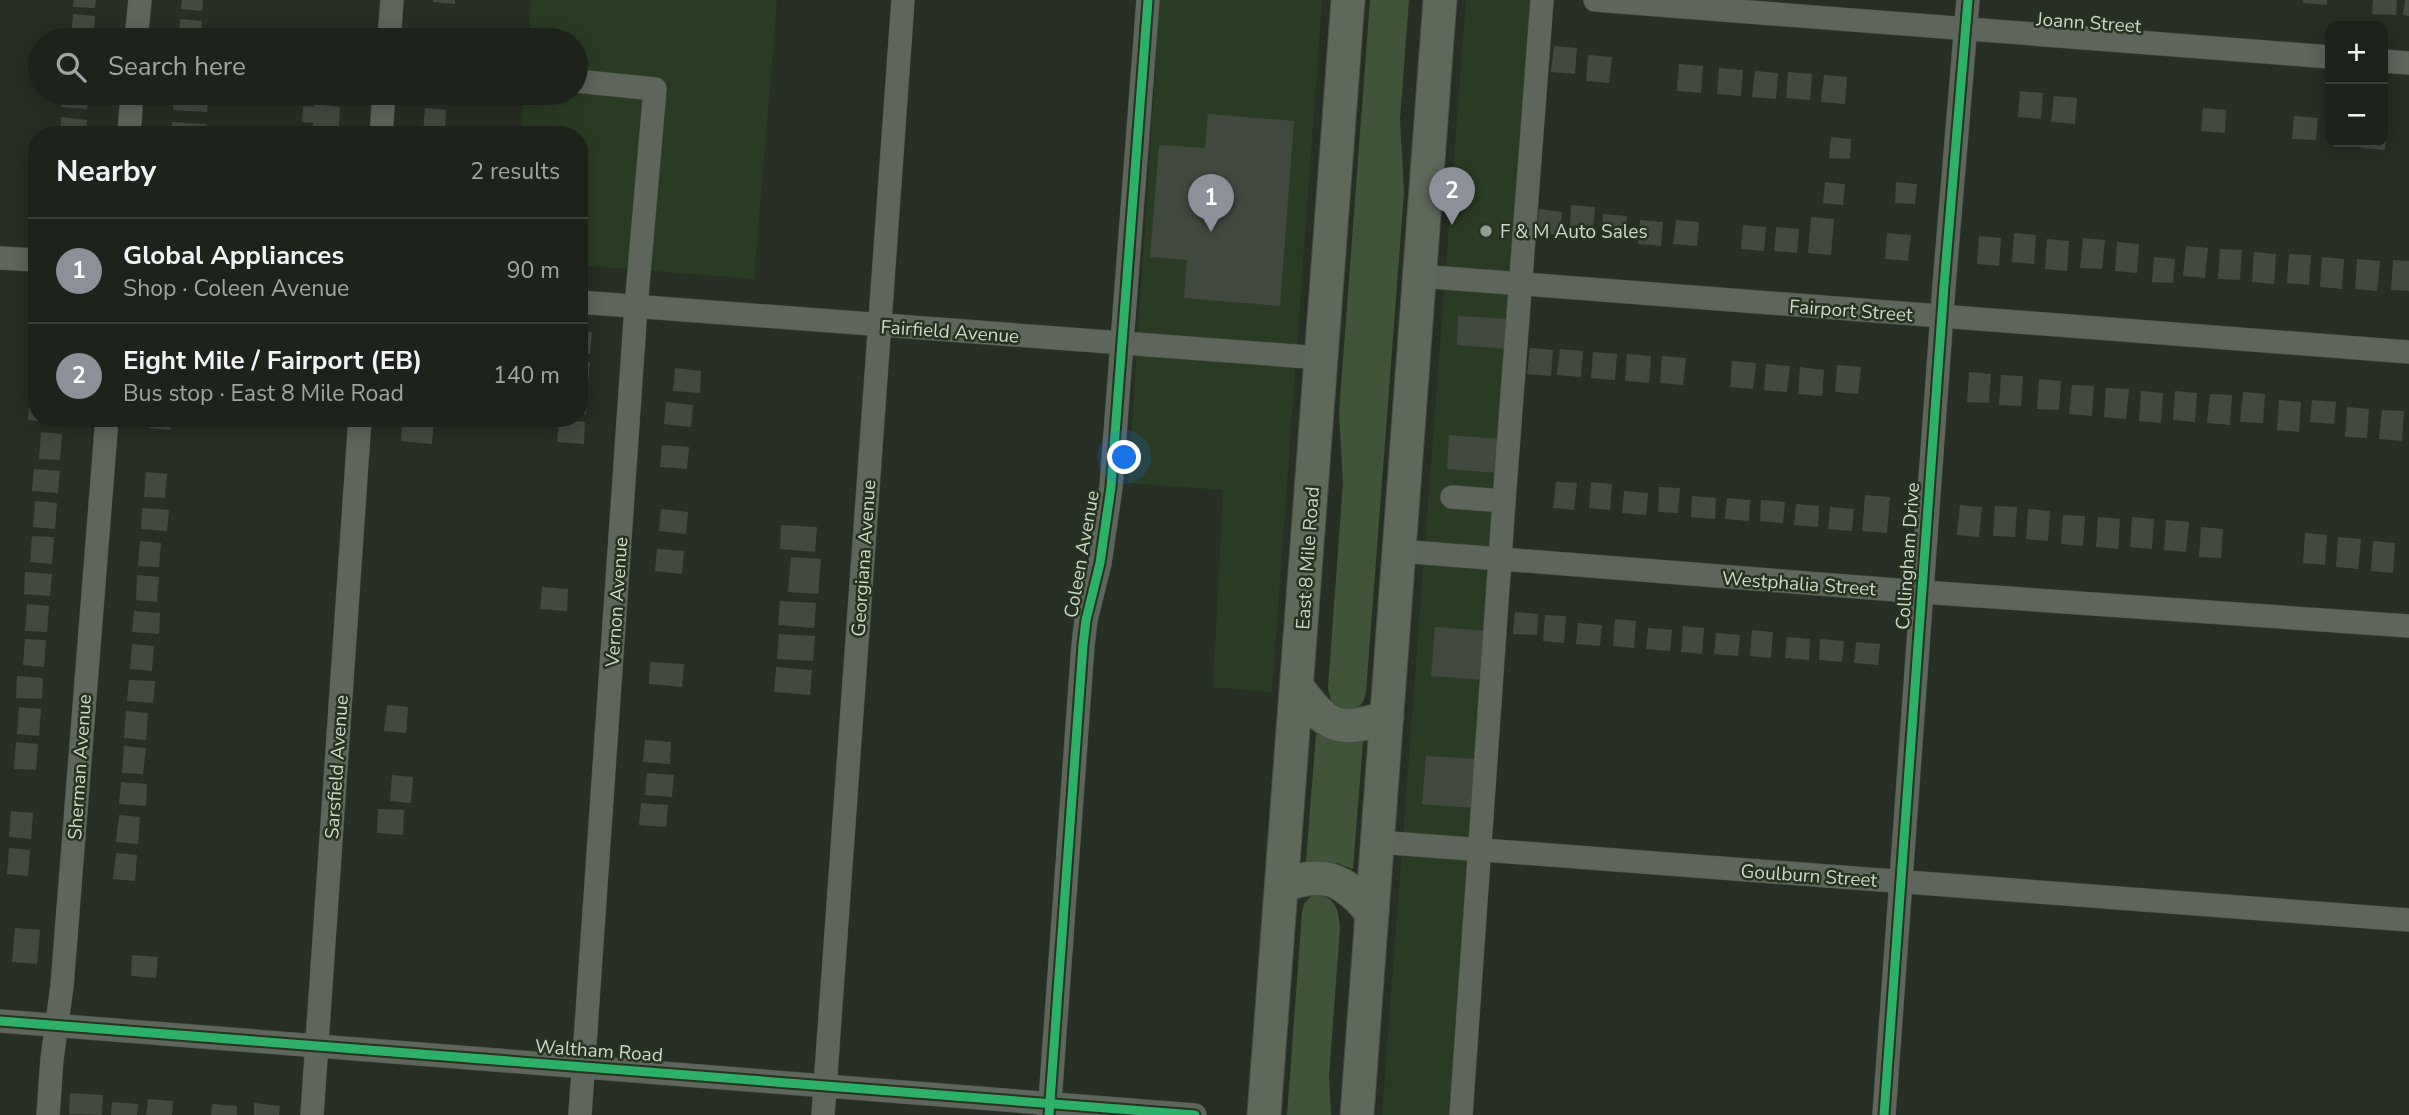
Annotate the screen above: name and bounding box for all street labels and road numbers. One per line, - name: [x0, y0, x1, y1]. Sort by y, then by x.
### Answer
- street label: Joann Street: [2035, 6, 2143, 40]
- street label: Fairport Street: [1788, 294, 1914, 328]
- street label: Fairfield Avenue: [880, 314, 1020, 350]
- street label: Georgiana Avenue: [846, 479, 882, 637]
- street label: Collingham Drive: [1890, 482, 1926, 630]
- street label: East 8 Mile Road: [1290, 486, 1326, 630]
- street label: Coleen Avenue: [1058, 489, 1106, 620]
- street label: Vernon Avenue: [599, 536, 635, 669]
- street label: Westphalia Street: [1721, 566, 1877, 602]
- street label: Sherman Avenue: [62, 693, 98, 841]
- street label: Sarsfield Avenue: [319, 694, 355, 840]
- street label: Goulburn Street: [1740, 858, 1878, 894]
- street label: Waltham Road: [534, 1034, 664, 1068]

